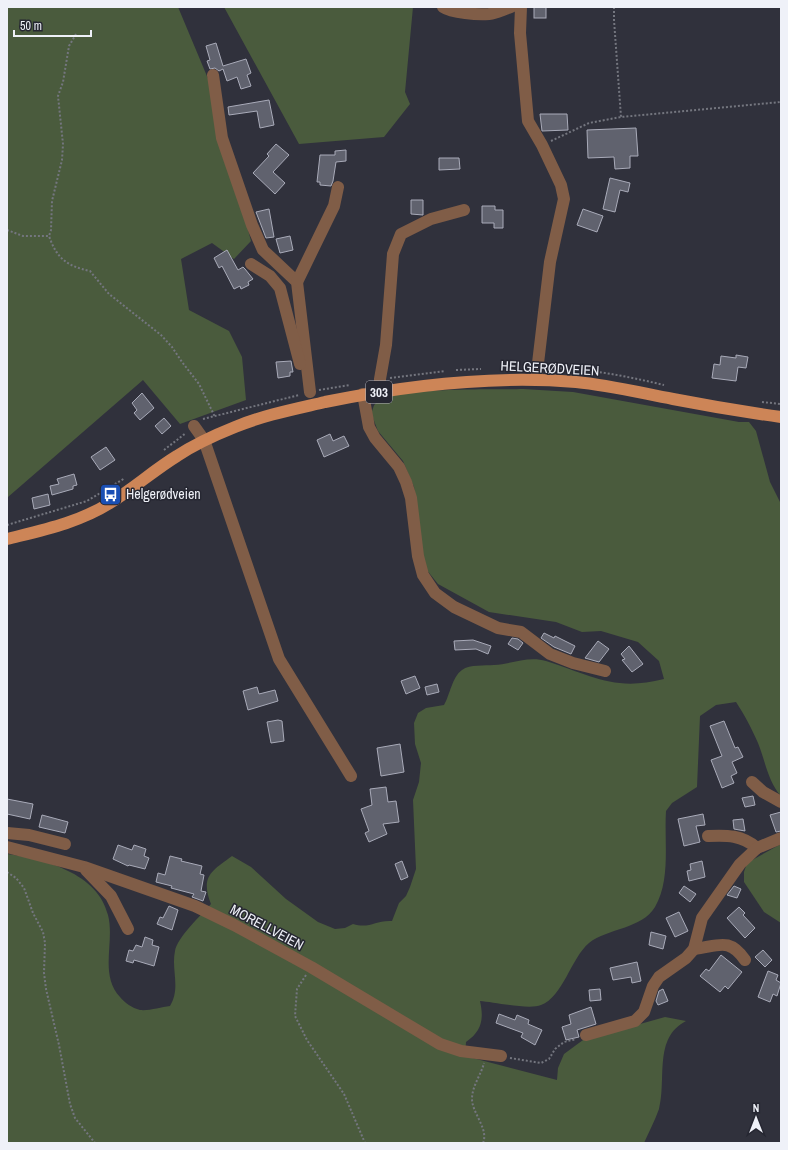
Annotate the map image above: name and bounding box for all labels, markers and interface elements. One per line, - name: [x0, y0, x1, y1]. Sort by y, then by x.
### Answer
- scale bar: [14, 12, 91, 38]
- text: 50 m: [20, 18, 42, 34]
- street label: HELGERØDVEIEN: [500, 356, 600, 380]
- road number: 303: [366, 381, 392, 403]
- bus stop icon: Helgerødveien: [98, 481, 124, 507]
- place label: Helgerødveien: [126, 485, 201, 503]
- street label: MORELLVEIEN: [227, 900, 307, 954]
- north arrow: [736, 1098, 776, 1138]
- text: N: [753, 1101, 759, 1115]

